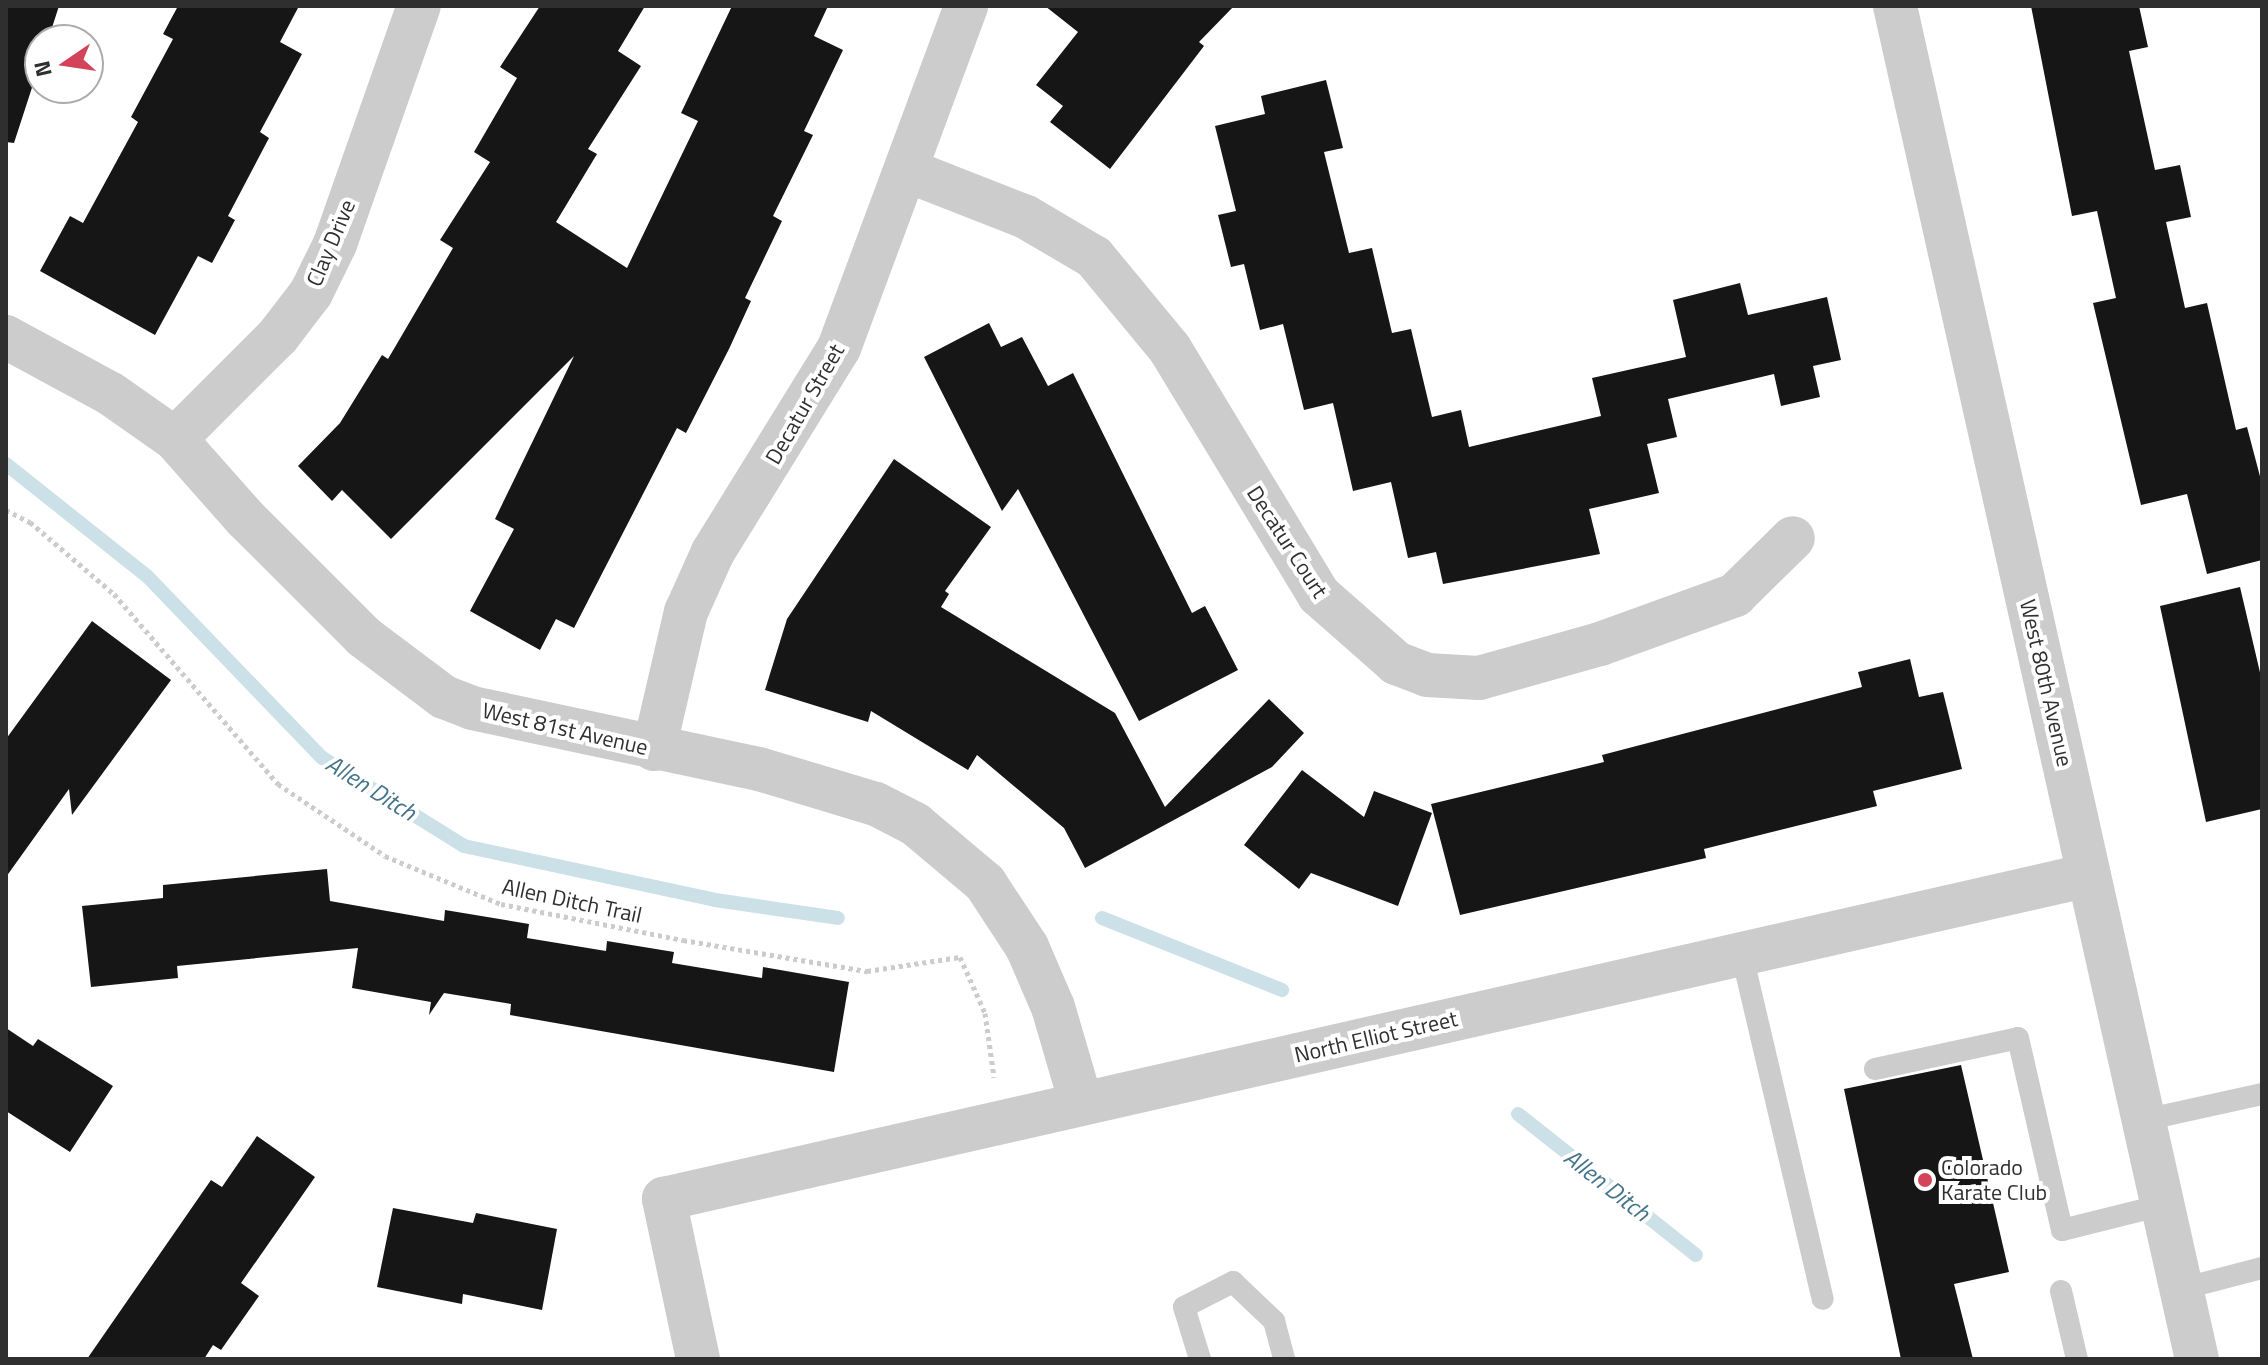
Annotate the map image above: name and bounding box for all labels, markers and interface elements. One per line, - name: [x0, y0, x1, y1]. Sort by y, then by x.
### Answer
- north arrow: [24, 24, 104, 104]
- text: N: [24, 58, 61, 80]
- street label: Clay Drive: [301, 196, 361, 290]
- street label: Decatur Street: [760, 339, 850, 469]
- street label: Decatur Court: [1241, 481, 1333, 603]
- street label: West 80th Avenue: [2014, 597, 2078, 769]
- street label: West 81st Avenue: [480, 697, 650, 761]
- water label: Allen Ditch: [321, 749, 421, 827]
- street label: Allen Ditch Trail: [500, 873, 644, 929]
- street label: North Elliot Street: [1292, 1005, 1460, 1069]
- water label: Allen Ditch: [1558, 1143, 1656, 1227]
- place label: Colorado Karate Club: [1941, 1154, 2047, 1206]
- marker: Colorado Karate Club: [1916, 1171, 1934, 1189]

